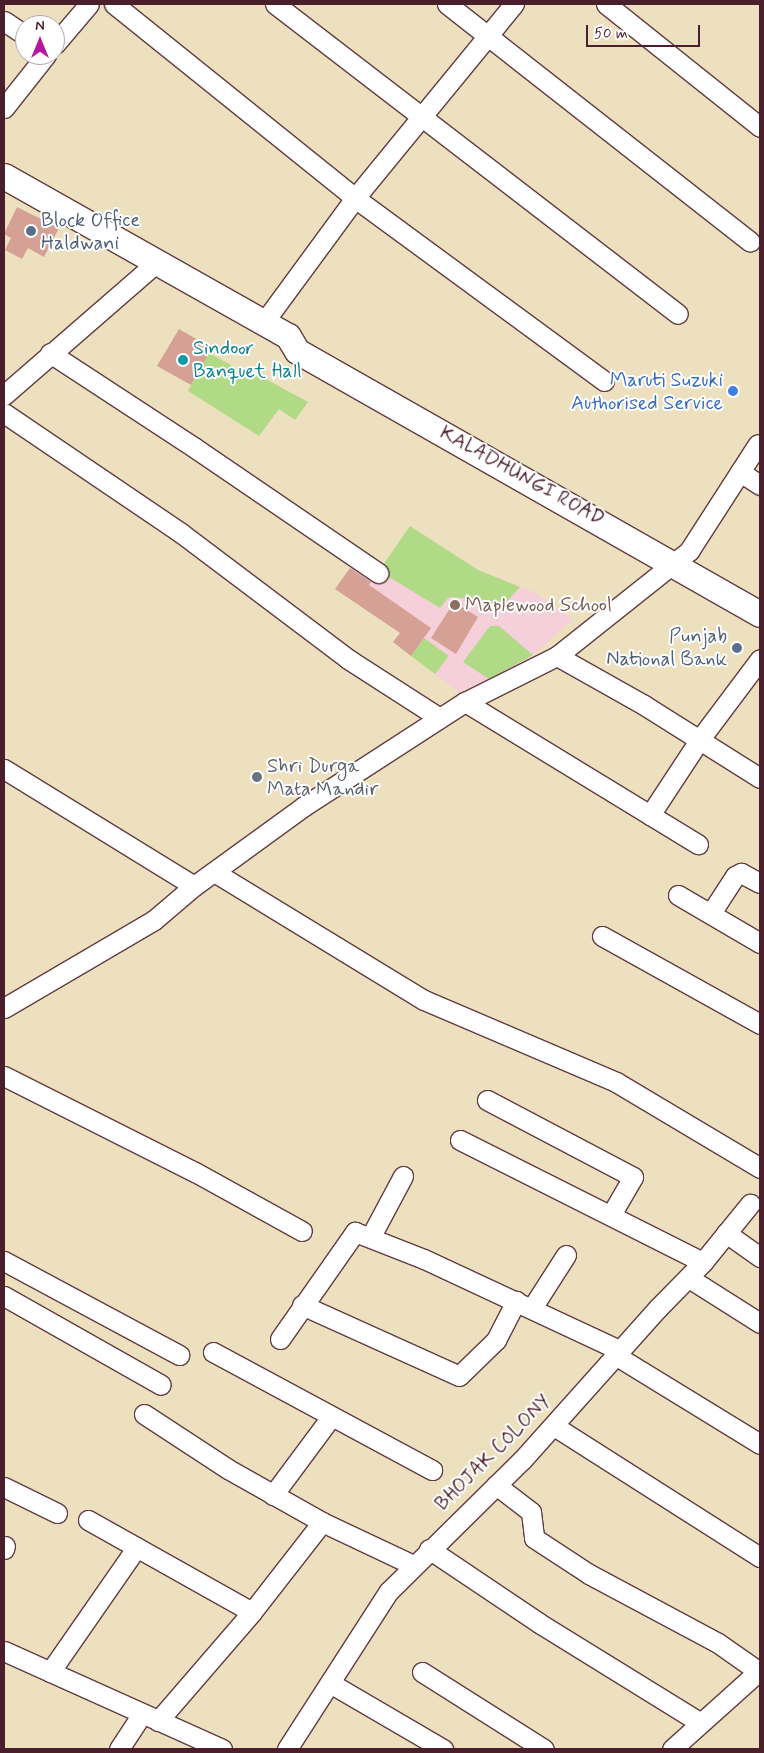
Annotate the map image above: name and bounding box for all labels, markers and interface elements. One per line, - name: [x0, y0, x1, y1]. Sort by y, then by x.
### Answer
- north arrow: [15, 15, 65, 65]
- scale bar: [589, 15, 703, 47]
- text: N: [35, 17, 45, 35]
- text: 50 m: [594, 24, 628, 44]
- place label: Block Office Haldwani: [41, 208, 140, 255]
- marker: Block Office Haldwani: [25, 225, 37, 237]
- place label: Sindoor Banquet Hall: [193, 336, 304, 383]
- marker: Sindoor Banquet Hall: [177, 354, 189, 366]
- place label: Maruti Suzuki Authorised Service: [571, 368, 723, 415]
- marker: Maruti Suzuki Authorised Service: [727, 385, 739, 397]
- street label: KALADHUNGI ROAD: [435, 421, 609, 531]
- place label: Maplewood School: [465, 593, 612, 617]
- marker: Maplewood School: [449, 599, 461, 611]
- place label: Punjab National Bank: [608, 624, 727, 671]
- marker: Punjab National Bank: [731, 642, 743, 654]
- place label: Shri Durga Mata Mandir: [267, 754, 379, 801]
- marker: Shri Durga Mata Mandir: [251, 771, 263, 783]
- street label: BHOJAK COLONY: [429, 1389, 557, 1517]

